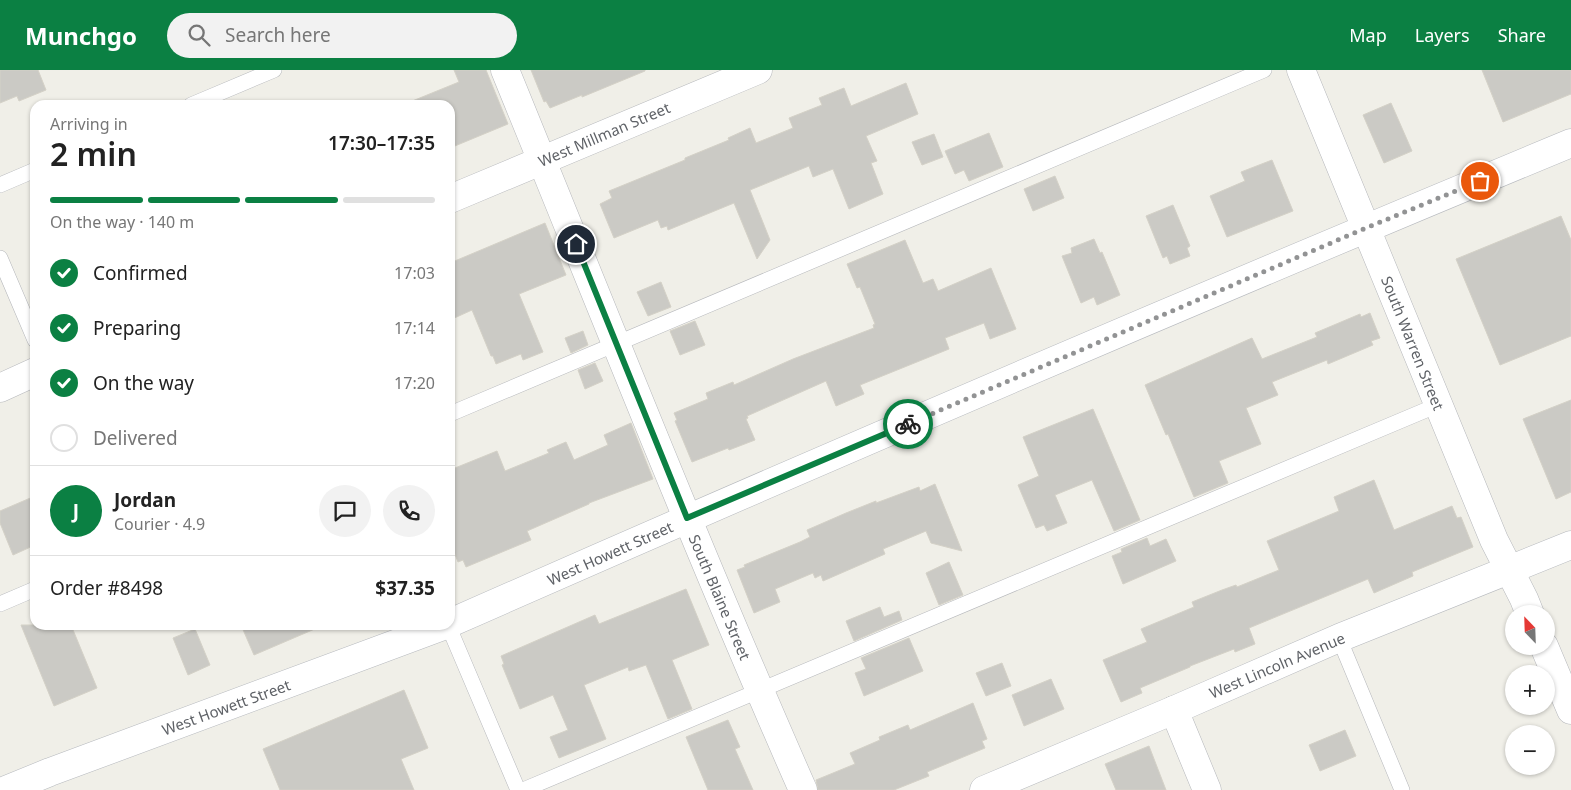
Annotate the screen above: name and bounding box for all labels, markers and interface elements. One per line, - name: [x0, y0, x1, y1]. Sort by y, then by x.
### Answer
- search box: [167, 13, 517, 58]
- text: Munchgo: [25, 19, 137, 52]
- icon: search: [185, 21, 213, 49]
- text: Search here: [225, 22, 331, 48]
- text: Map: [1349, 23, 1387, 47]
- text: Layers: [1415, 23, 1470, 47]
- text: Share: [1498, 23, 1546, 47]
- street label: West Millman Street: [535, 97, 673, 171]
- text: Arriving in: [50, 113, 128, 135]
- text: 17:30–17:35: [328, 130, 435, 156]
- text: 2 min: [50, 132, 137, 175]
- pin: [1459, 160, 1501, 202]
- icon: bag: [1466, 167, 1494, 195]
- text: On the way · 140 m: [50, 211, 194, 233]
- pin: [555, 223, 597, 265]
- icon: home: [562, 230, 590, 258]
- icon: check: [50, 259, 78, 287]
- text: Confirmed: [93, 260, 188, 286]
- text: 17:03: [394, 262, 435, 284]
- street label: South Warren Street: [1377, 273, 1449, 413]
- icon: check: [50, 314, 78, 342]
- text: Preparing: [93, 315, 181, 341]
- text: 17:14: [394, 317, 435, 339]
- icon: check: [50, 369, 78, 397]
- text: On the way: [93, 370, 194, 396]
- text: 17:20: [394, 372, 435, 394]
- courier: [883, 399, 933, 449]
- icon: bike: [894, 410, 922, 438]
- text: Delivered: [93, 425, 178, 451]
- button: chat: [319, 485, 371, 537]
- button: phone: [383, 485, 435, 537]
- text: Jordan: [114, 487, 176, 513]
- text: J: [73, 498, 79, 524]
- text: Courier · 4.9: [114, 513, 205, 535]
- street label: West Howett Street: [544, 516, 676, 590]
- street label: South Blaine Street: [684, 531, 756, 663]
- text: Order #8498: [50, 575, 163, 601]
- text: $37.35: [375, 575, 435, 601]
- north arrow: [1505, 605, 1555, 655]
- map controls: [1505, 605, 1555, 775]
- street label: West Lincoln Avenue: [1206, 627, 1348, 703]
- button: +: [1505, 665, 1555, 715]
- street label: West Howett Street: [159, 674, 294, 740]
- button: −: [1505, 725, 1555, 775]

